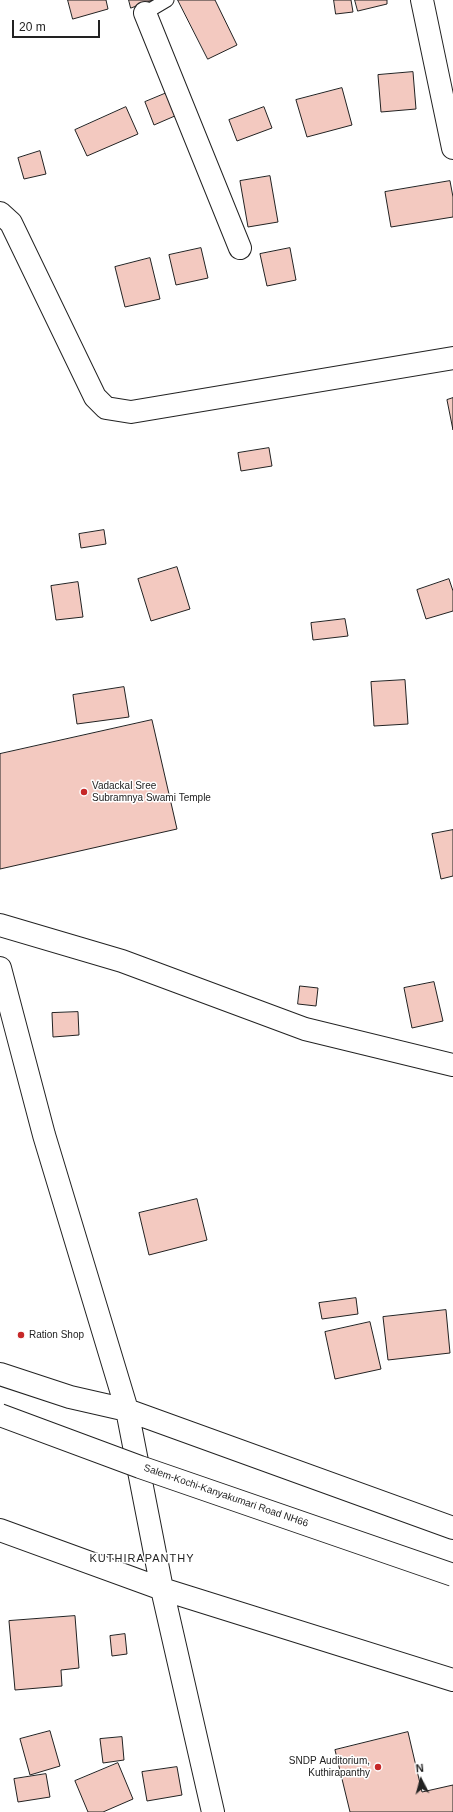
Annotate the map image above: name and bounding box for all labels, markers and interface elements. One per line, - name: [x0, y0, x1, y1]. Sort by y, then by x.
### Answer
- scale bar: [14, 12, 102, 38]
- text: 20 m: [19, 20, 46, 34]
- place label: Vadackal Sree Subramnya Swami Temple: [92, 780, 211, 804]
- marker: Vadackal Sree Subramnya Swami Temple: [79, 787, 89, 797]
- place label: Ration Shop: [29, 1329, 84, 1341]
- marker: Ration Shop: [16, 1330, 26, 1340]
- street label: Salem-Kochi-Kanyakumari Road NH66: [142, 1462, 310, 1530]
- district label: KUTHIRAPANTHY: [89, 1552, 195, 1566]
- place label: SNDP Auditorium, Kuthirapanthy: [289, 1755, 370, 1778]
- north arrow: [401, 1760, 441, 1800]
- marker: SNDP Auditorium, Kuthirapanthy: [373, 1762, 383, 1772]
- text: N: [415, 1762, 424, 1774]

